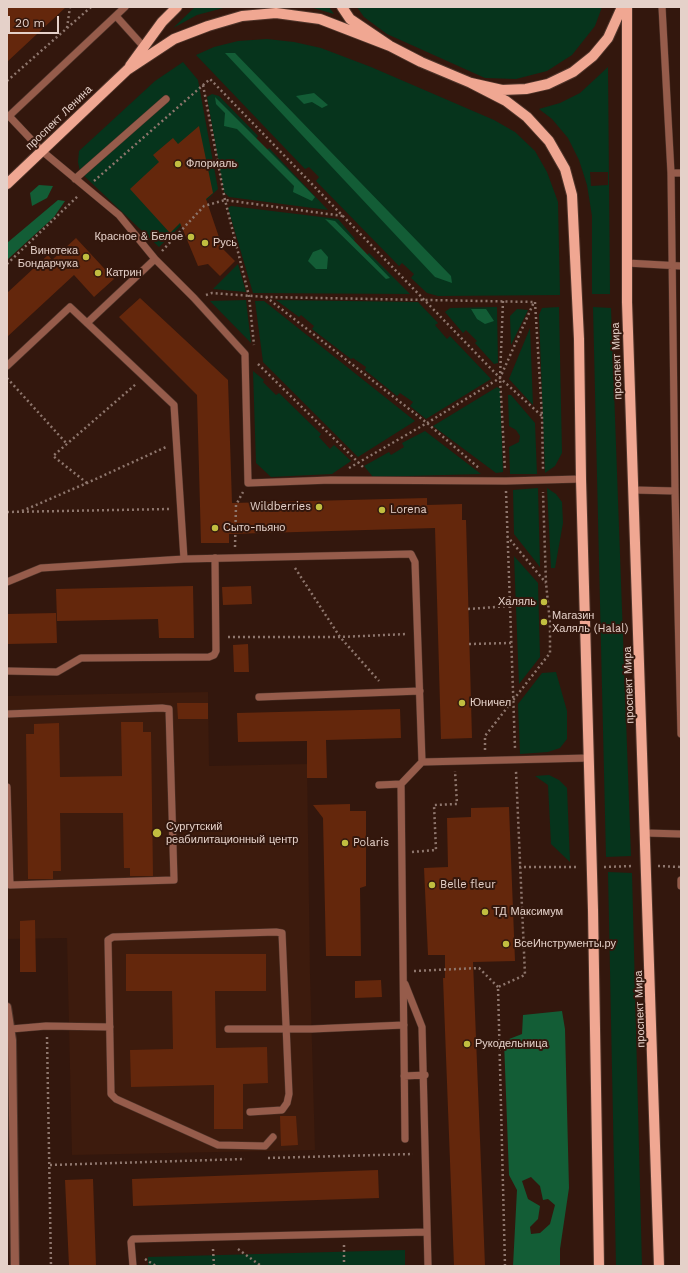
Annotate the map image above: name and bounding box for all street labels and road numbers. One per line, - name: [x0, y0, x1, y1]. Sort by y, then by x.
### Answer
- street label: проспект Ленина: [23, 83, 95, 153]
- street label: проспект Мира: [609, 322, 625, 400]
- street label: проспект Мира: [621, 646, 637, 724]
- street label: проспект Мира: [632, 970, 648, 1048]

